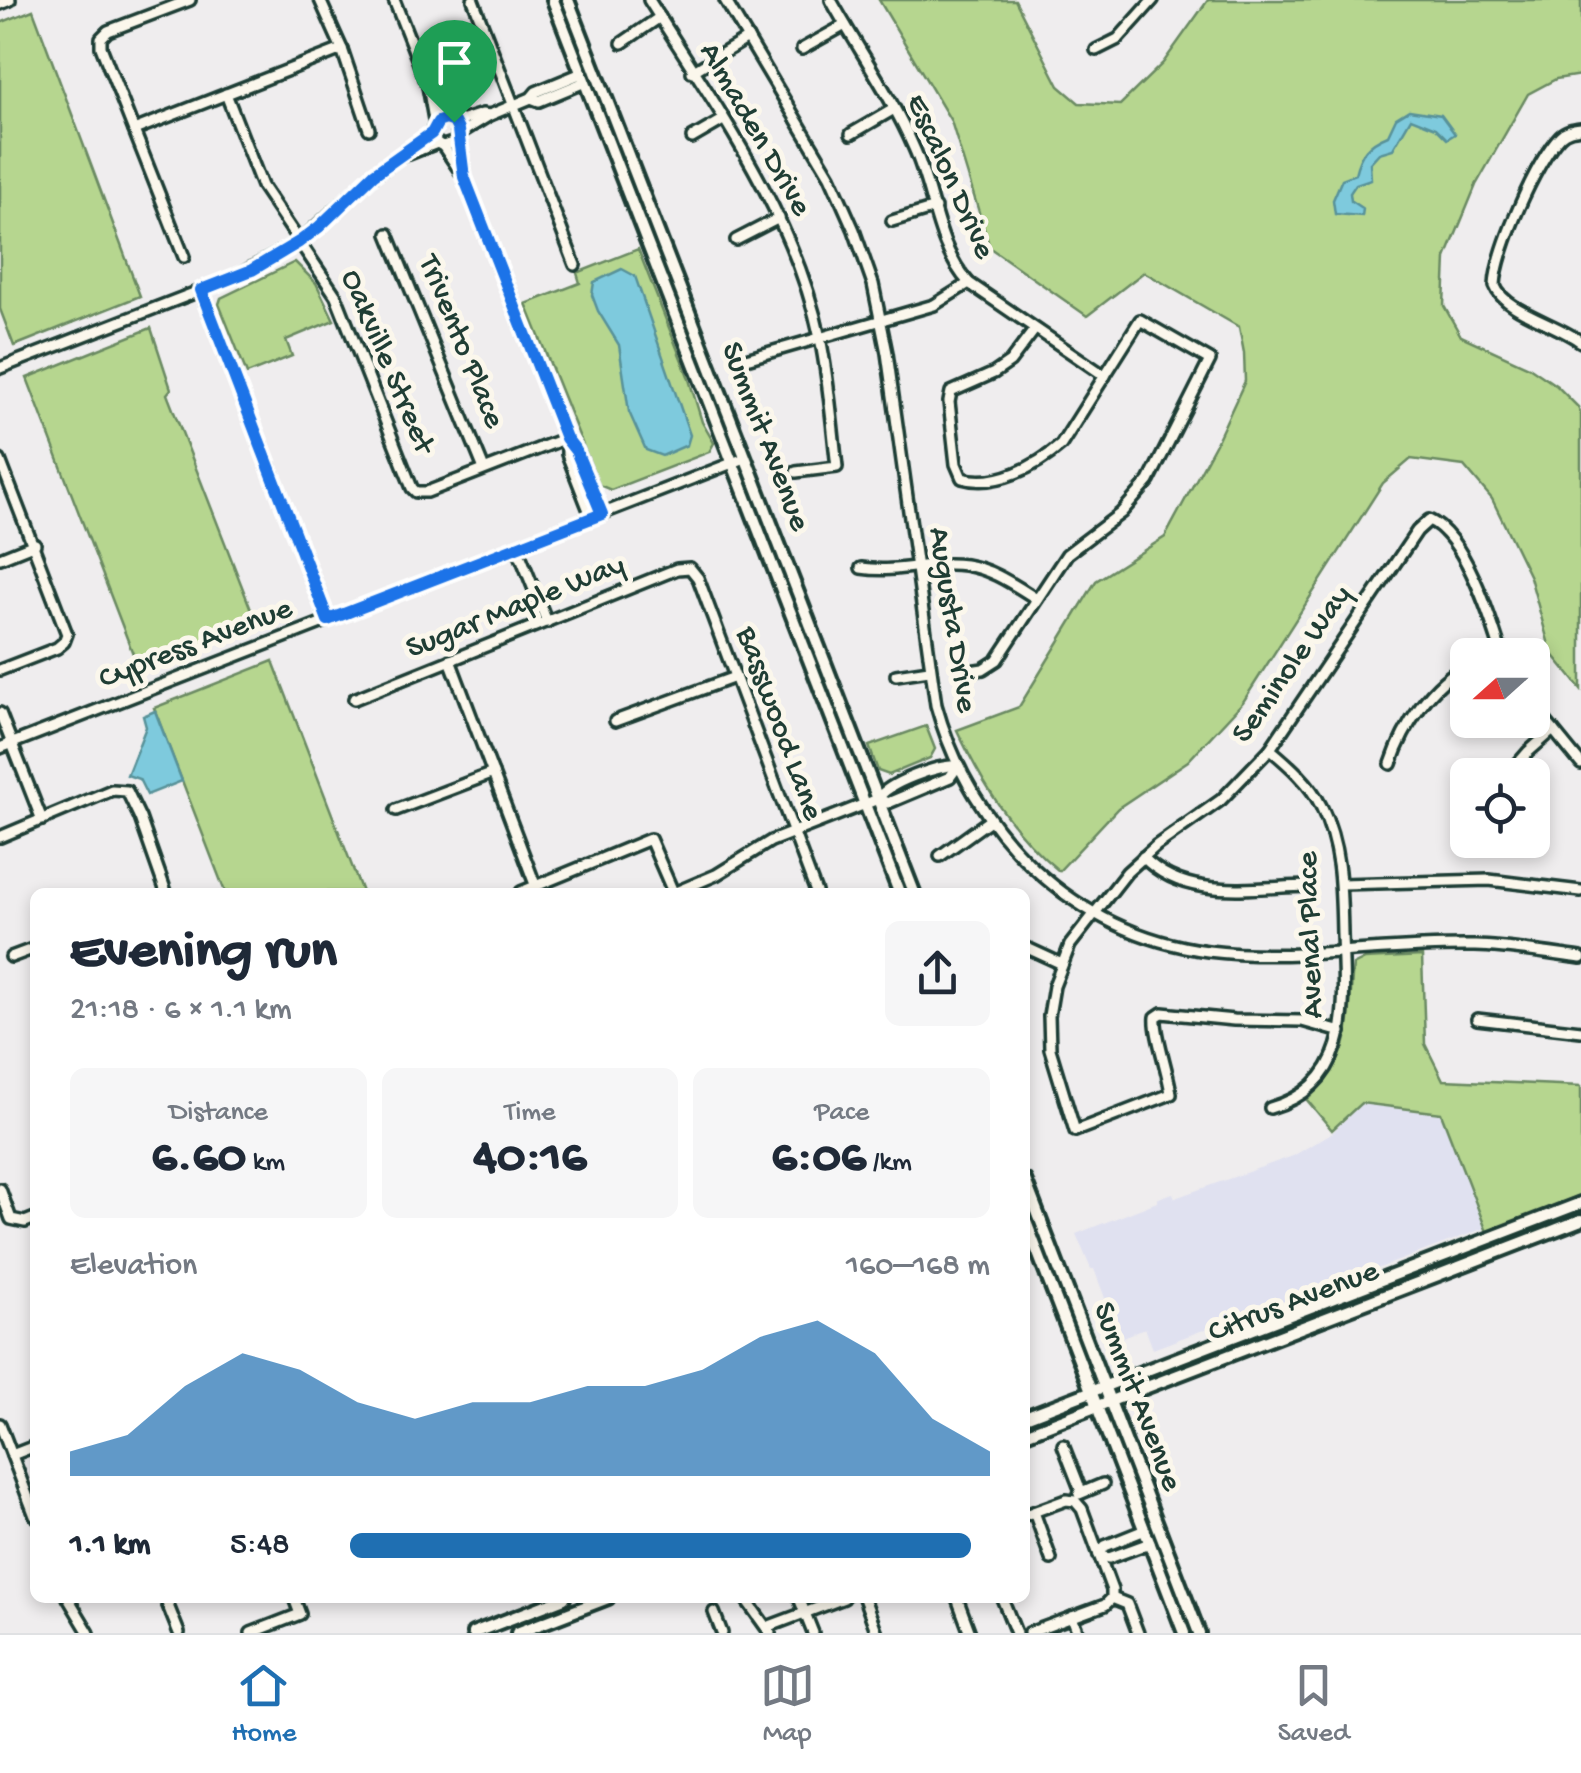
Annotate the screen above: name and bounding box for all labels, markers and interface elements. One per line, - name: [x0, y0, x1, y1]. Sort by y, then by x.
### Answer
- pin: [412, 20, 497, 123]
- icon: arrive: [427, 35, 482, 90]
- street label: Almaden Drive: [689, 36, 819, 224]
- street label: Escalon Drive: [896, 89, 1002, 266]
- street label: Trivento Place: [407, 248, 512, 435]
- street label: Oakville Street: [330, 264, 443, 462]
- street label: Summit Avenue: [711, 337, 818, 537]
- street label: Augusta Drive: [918, 525, 984, 716]
- street label: Sugar Maple Way: [401, 547, 631, 669]
- street label: Seminole Way: [1224, 578, 1362, 752]
- street label: Cypress Avenue: [94, 591, 299, 699]
- street label: Basswood Lane: [725, 621, 831, 826]
- north arrow: [1450, 638, 1550, 738]
- map controls: [1450, 638, 1550, 858]
- button: locate: [1450, 758, 1550, 858]
- street label: Avenal Place: [1290, 850, 1334, 1019]
- button: share: [885, 921, 990, 1026]
- text: Evening run: [70, 922, 337, 986]
- text: 21:18 · 6 × 1.1 km: [70, 992, 292, 1030]
- text: Distance: [169, 1097, 268, 1130]
- text: Time: [504, 1097, 556, 1130]
- text: Pace: [814, 1097, 869, 1130]
- text: 6.60: [151, 1130, 246, 1189]
- text: 40:16: [473, 1130, 587, 1189]
- text: 6:06: [771, 1130, 866, 1189]
- text: km: [246, 1147, 285, 1180]
- text: /km: [866, 1147, 912, 1180]
- text: Elevation: [70, 1248, 197, 1286]
- text: 160–168 m: [846, 1248, 990, 1286]
- street label: Citrus Avenue: [1204, 1253, 1385, 1353]
- street label: Summit Avenue: [1083, 1297, 1190, 1497]
- text: 1.1 km: [70, 1527, 150, 1565]
- text: 5:48: [230, 1527, 290, 1565]
- tab: Home: [232, 1658, 296, 1751]
- tab: Map: [760, 1658, 815, 1751]
- tab: Saved: [1278, 1658, 1349, 1751]

